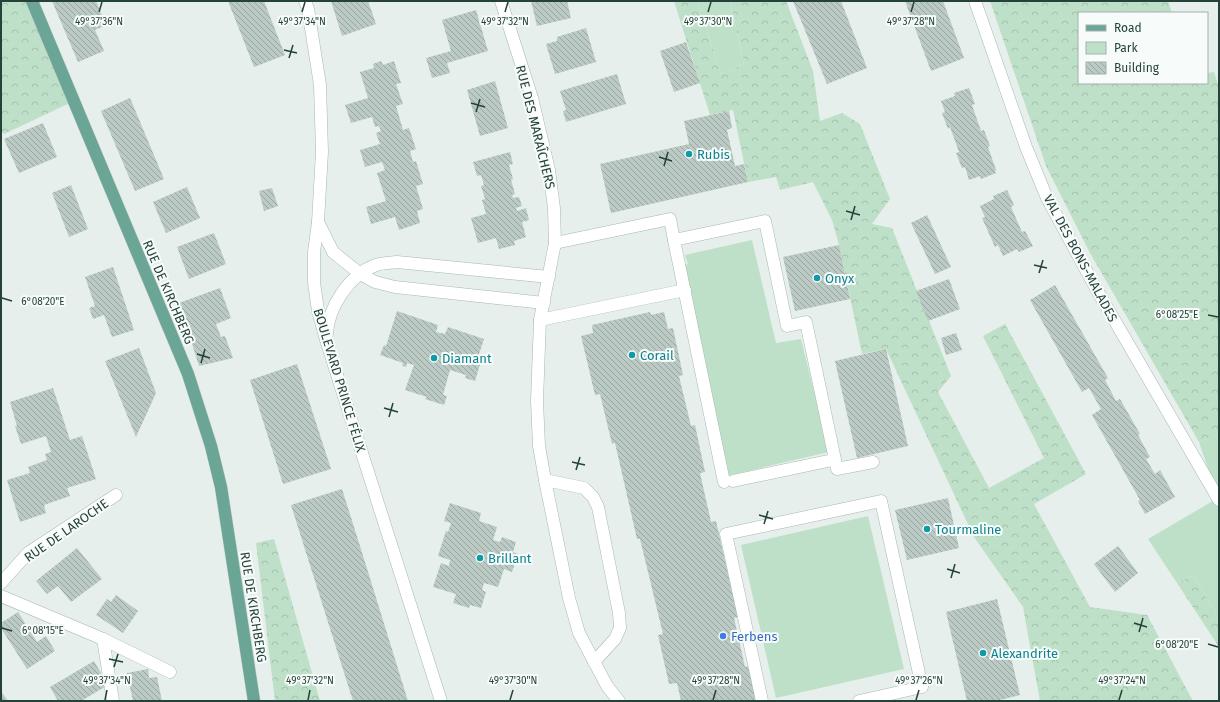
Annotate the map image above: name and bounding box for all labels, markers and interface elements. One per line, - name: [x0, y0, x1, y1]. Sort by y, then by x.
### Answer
- legend: [1078, 12, 1208, 84]
- text: 49°37'36"N: [75, 16, 123, 28]
- text: 49°37'34"N: [278, 16, 326, 28]
- text: 49°37'32"N: [481, 16, 529, 28]
- text: 49°37'30"N: [684, 16, 732, 28]
- text: 49°37'28"N: [887, 16, 935, 28]
- text: Road: [1114, 21, 1142, 35]
- text: Park: [1114, 41, 1138, 55]
- text: Building: [1114, 61, 1160, 75]
- street label: RUE DES MARAÎCHERS: [513, 64, 558, 191]
- place label: Rubis: [697, 147, 730, 162]
- marker: Rubis: [684, 149, 694, 159]
- street label: VAL DES BONS-MALADES: [1041, 192, 1121, 324]
- street label: RUE DE KIRCHBERG: [140, 238, 197, 347]
- place label: Onyx: [825, 271, 855, 286]
- marker: Onyx: [812, 273, 822, 283]
- text: 6°08'20"E: [21, 296, 65, 308]
- street label: BOULEVARD PRINCE FÉLIX: [310, 306, 369, 454]
- text: 6°08'25"E: [1156, 309, 1198, 321]
- place label: Corail: [640, 348, 674, 363]
- marker: Corail: [627, 350, 637, 360]
- place label: Diamant: [442, 351, 492, 366]
- marker: Diamant: [429, 353, 439, 363]
- street label: RUE DE LAROCHE: [21, 496, 111, 565]
- place label: Tourmaline: [935, 522, 1001, 537]
- marker: Tourmaline: [922, 524, 932, 534]
- street label: RUE DE KIRCHBERG: [237, 551, 270, 663]
- place label: Brillant: [488, 551, 532, 566]
- marker: Brillant: [475, 553, 485, 563]
- text: 6°08'15"E: [22, 625, 64, 637]
- place label: Ferbens: [731, 629, 778, 644]
- marker: Ferbens: [718, 631, 728, 641]
- text: 6°08'20"E: [1155, 639, 1199, 651]
- place label: Alexandrite: [991, 646, 1058, 661]
- marker: Alexandrite: [978, 648, 988, 658]
- text: 49°37'34"N: [83, 675, 131, 687]
- text: 49°37'32"N: [286, 675, 334, 687]
- text: 49°37'30"N: [489, 675, 537, 687]
- text: 49°37'28"N: [692, 675, 740, 687]
- text: 49°37'26"N: [895, 675, 943, 687]
- text: 49°37'24"N: [1098, 675, 1146, 687]

